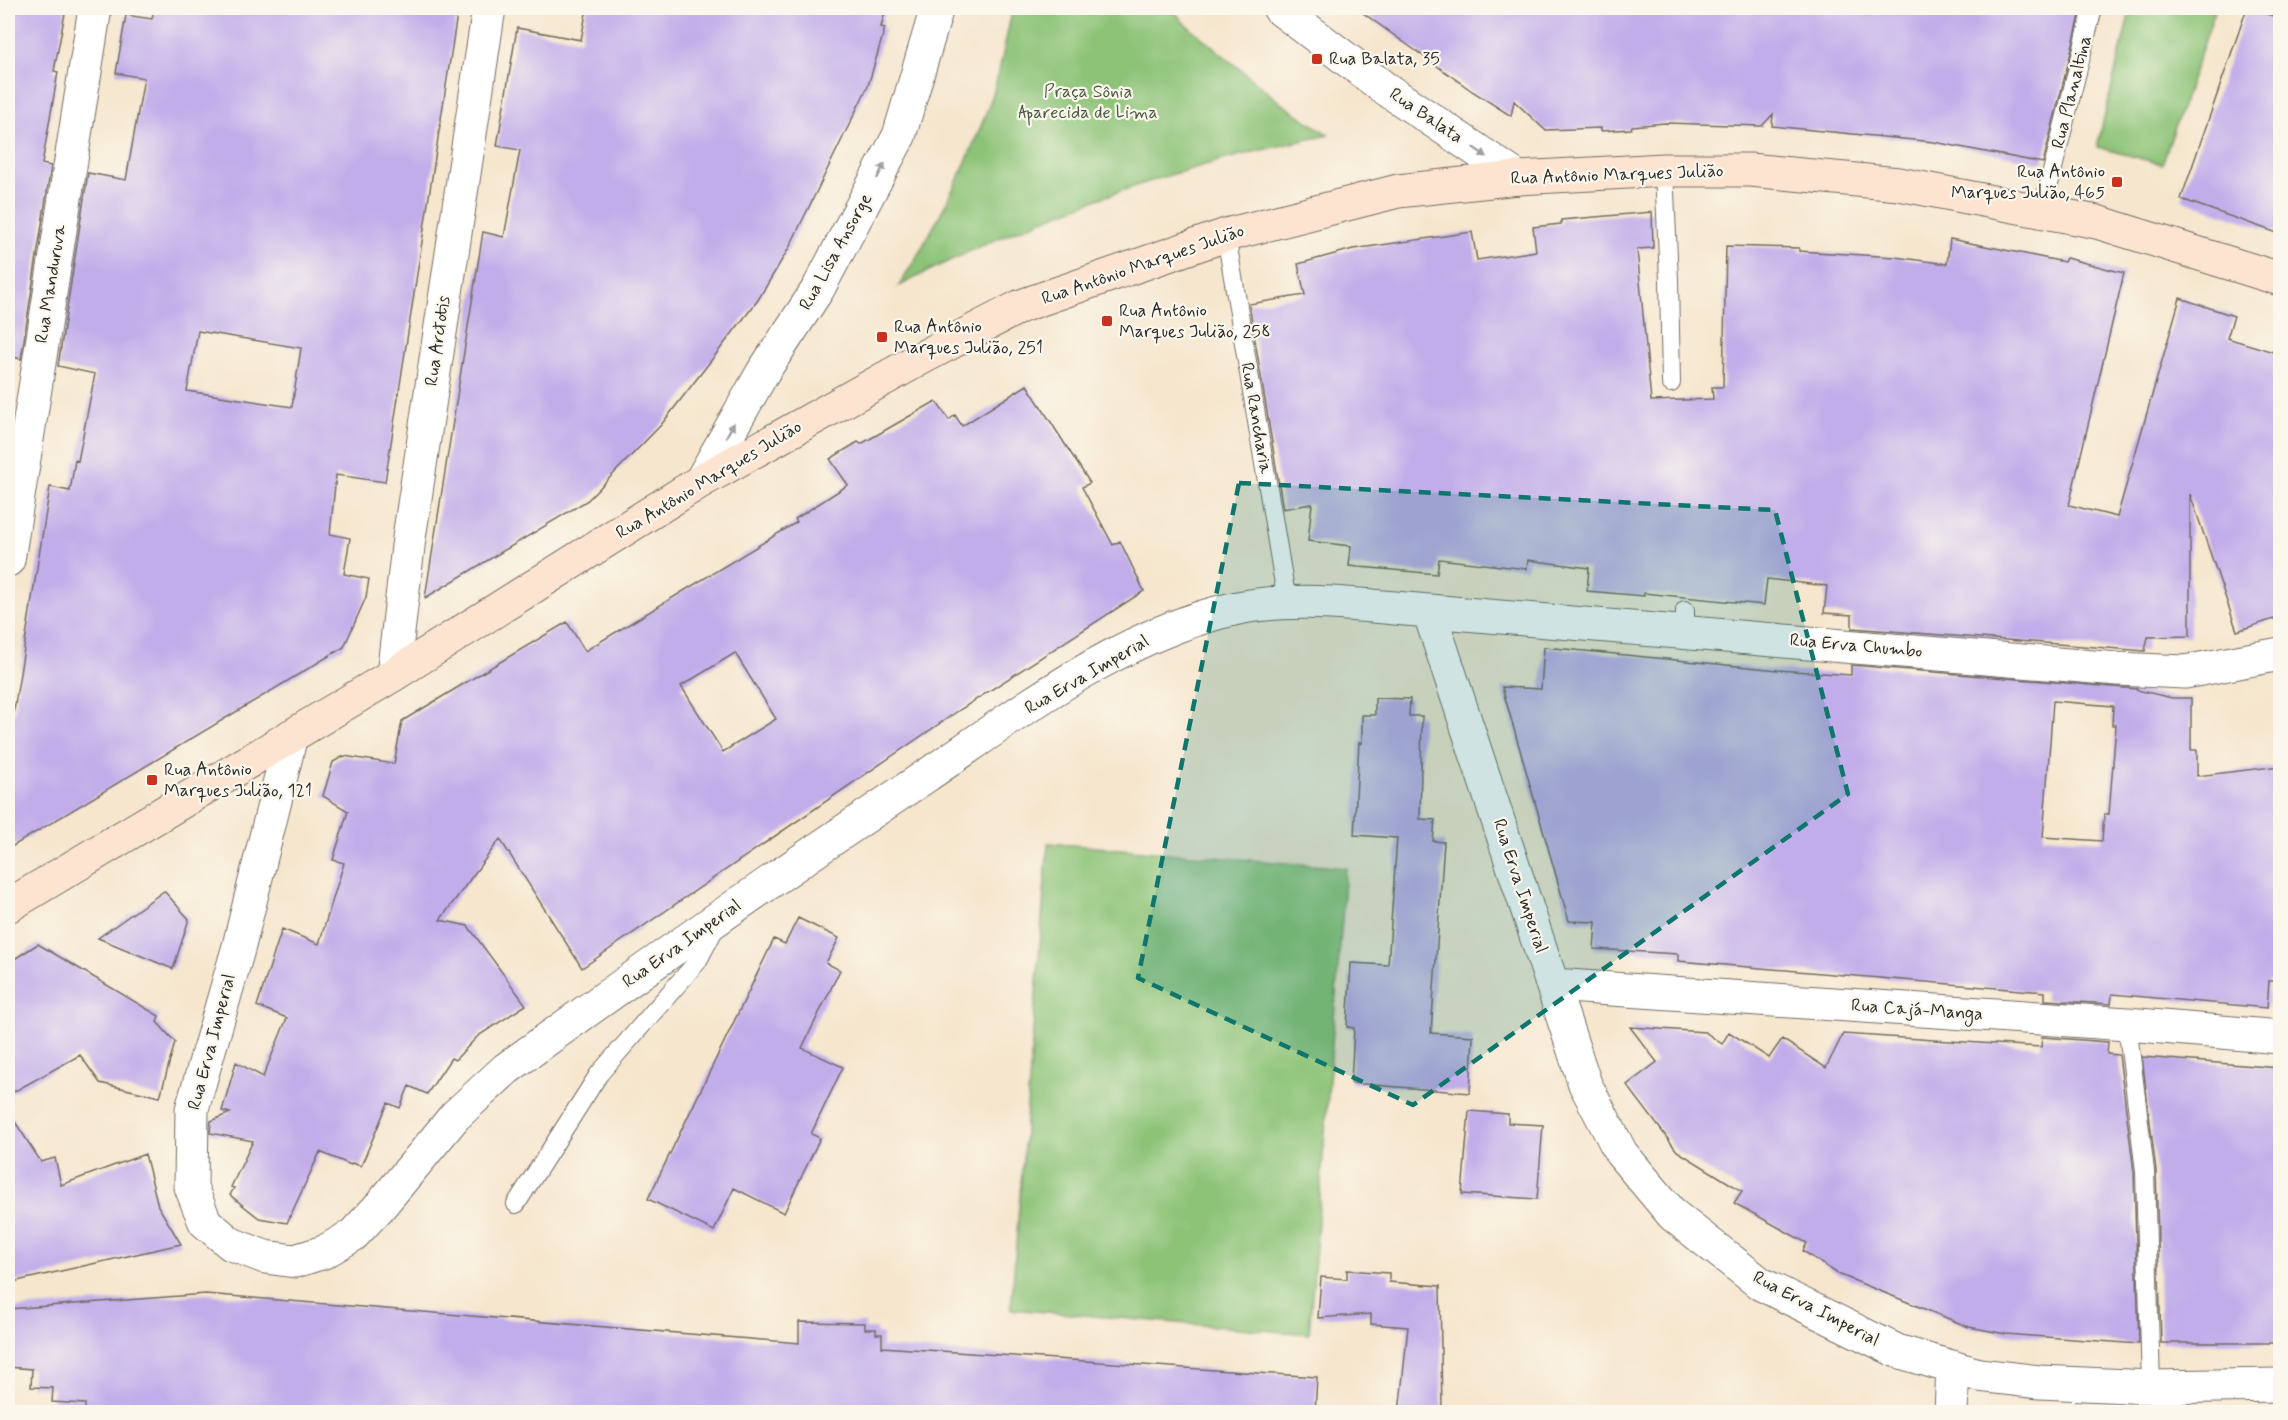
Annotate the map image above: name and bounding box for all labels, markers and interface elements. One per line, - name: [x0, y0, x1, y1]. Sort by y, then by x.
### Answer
- street label: Rua Planaltina: [2046, 33, 2098, 151]
- place label: Rua Balata, 35: [1329, 47, 1440, 71]
- marker: Rua Balata, 35: [1310, 52, 1324, 66]
- park label: Praça Sônia Aparecida de Lima: [1018, 80, 1158, 126]
- street label: Rua Balata: [1384, 82, 1468, 150]
- one-way arrow: [1471, 146, 1487, 158]
- street label: Rua Antônio Marques Julião: [1510, 159, 1724, 191]
- place label: Rua Antônio Marques Julião, 465: [1951, 160, 2105, 205]
- one-way arrow: [876, 162, 886, 179]
- marker: Rua Antônio Marques Julião, 465: [2110, 175, 2124, 189]
- street label: Rua Lisa Ansorge: [794, 189, 878, 315]
- street label: Rua Antônio Marques Julião: [1038, 219, 1248, 311]
- street label: Rua Manduruva: [30, 223, 72, 345]
- street label: Rua Arctotis: [420, 294, 456, 388]
- place label: Rua Antônio Marques Julião, 258: [1119, 299, 1271, 344]
- marker: Rua Antônio Marques Julião, 258: [1100, 314, 1114, 328]
- place label: Rua Antônio Marques Julião, 251: [894, 315, 1043, 360]
- marker: Rua Antônio Marques Julião, 251: [875, 330, 889, 344]
- street label: Rua Rancharia: [1234, 360, 1278, 476]
- street label: Rua Antônio Marques Julião: [612, 415, 806, 545]
- one-way arrow: [725, 421, 735, 438]
- street label: Rua Erva Chumbo: [1789, 628, 1924, 664]
- street label: Rua Erva Imperial: [1020, 630, 1154, 720]
- place label: Rua Antônio Marques Julião, 121: [164, 758, 312, 803]
- marker: Rua Antônio Marques Julião, 121: [145, 773, 159, 787]
- street label: Rua Erva Imperial: [1487, 816, 1553, 956]
- street label: Rua Erva Imperial: [618, 894, 746, 994]
- street label: Rua Erva Imperial: [182, 971, 242, 1113]
- street label: Rua Cajá-Manga: [1850, 993, 1984, 1028]
- street label: Rua Erva Imperial: [1749, 1266, 1883, 1352]

